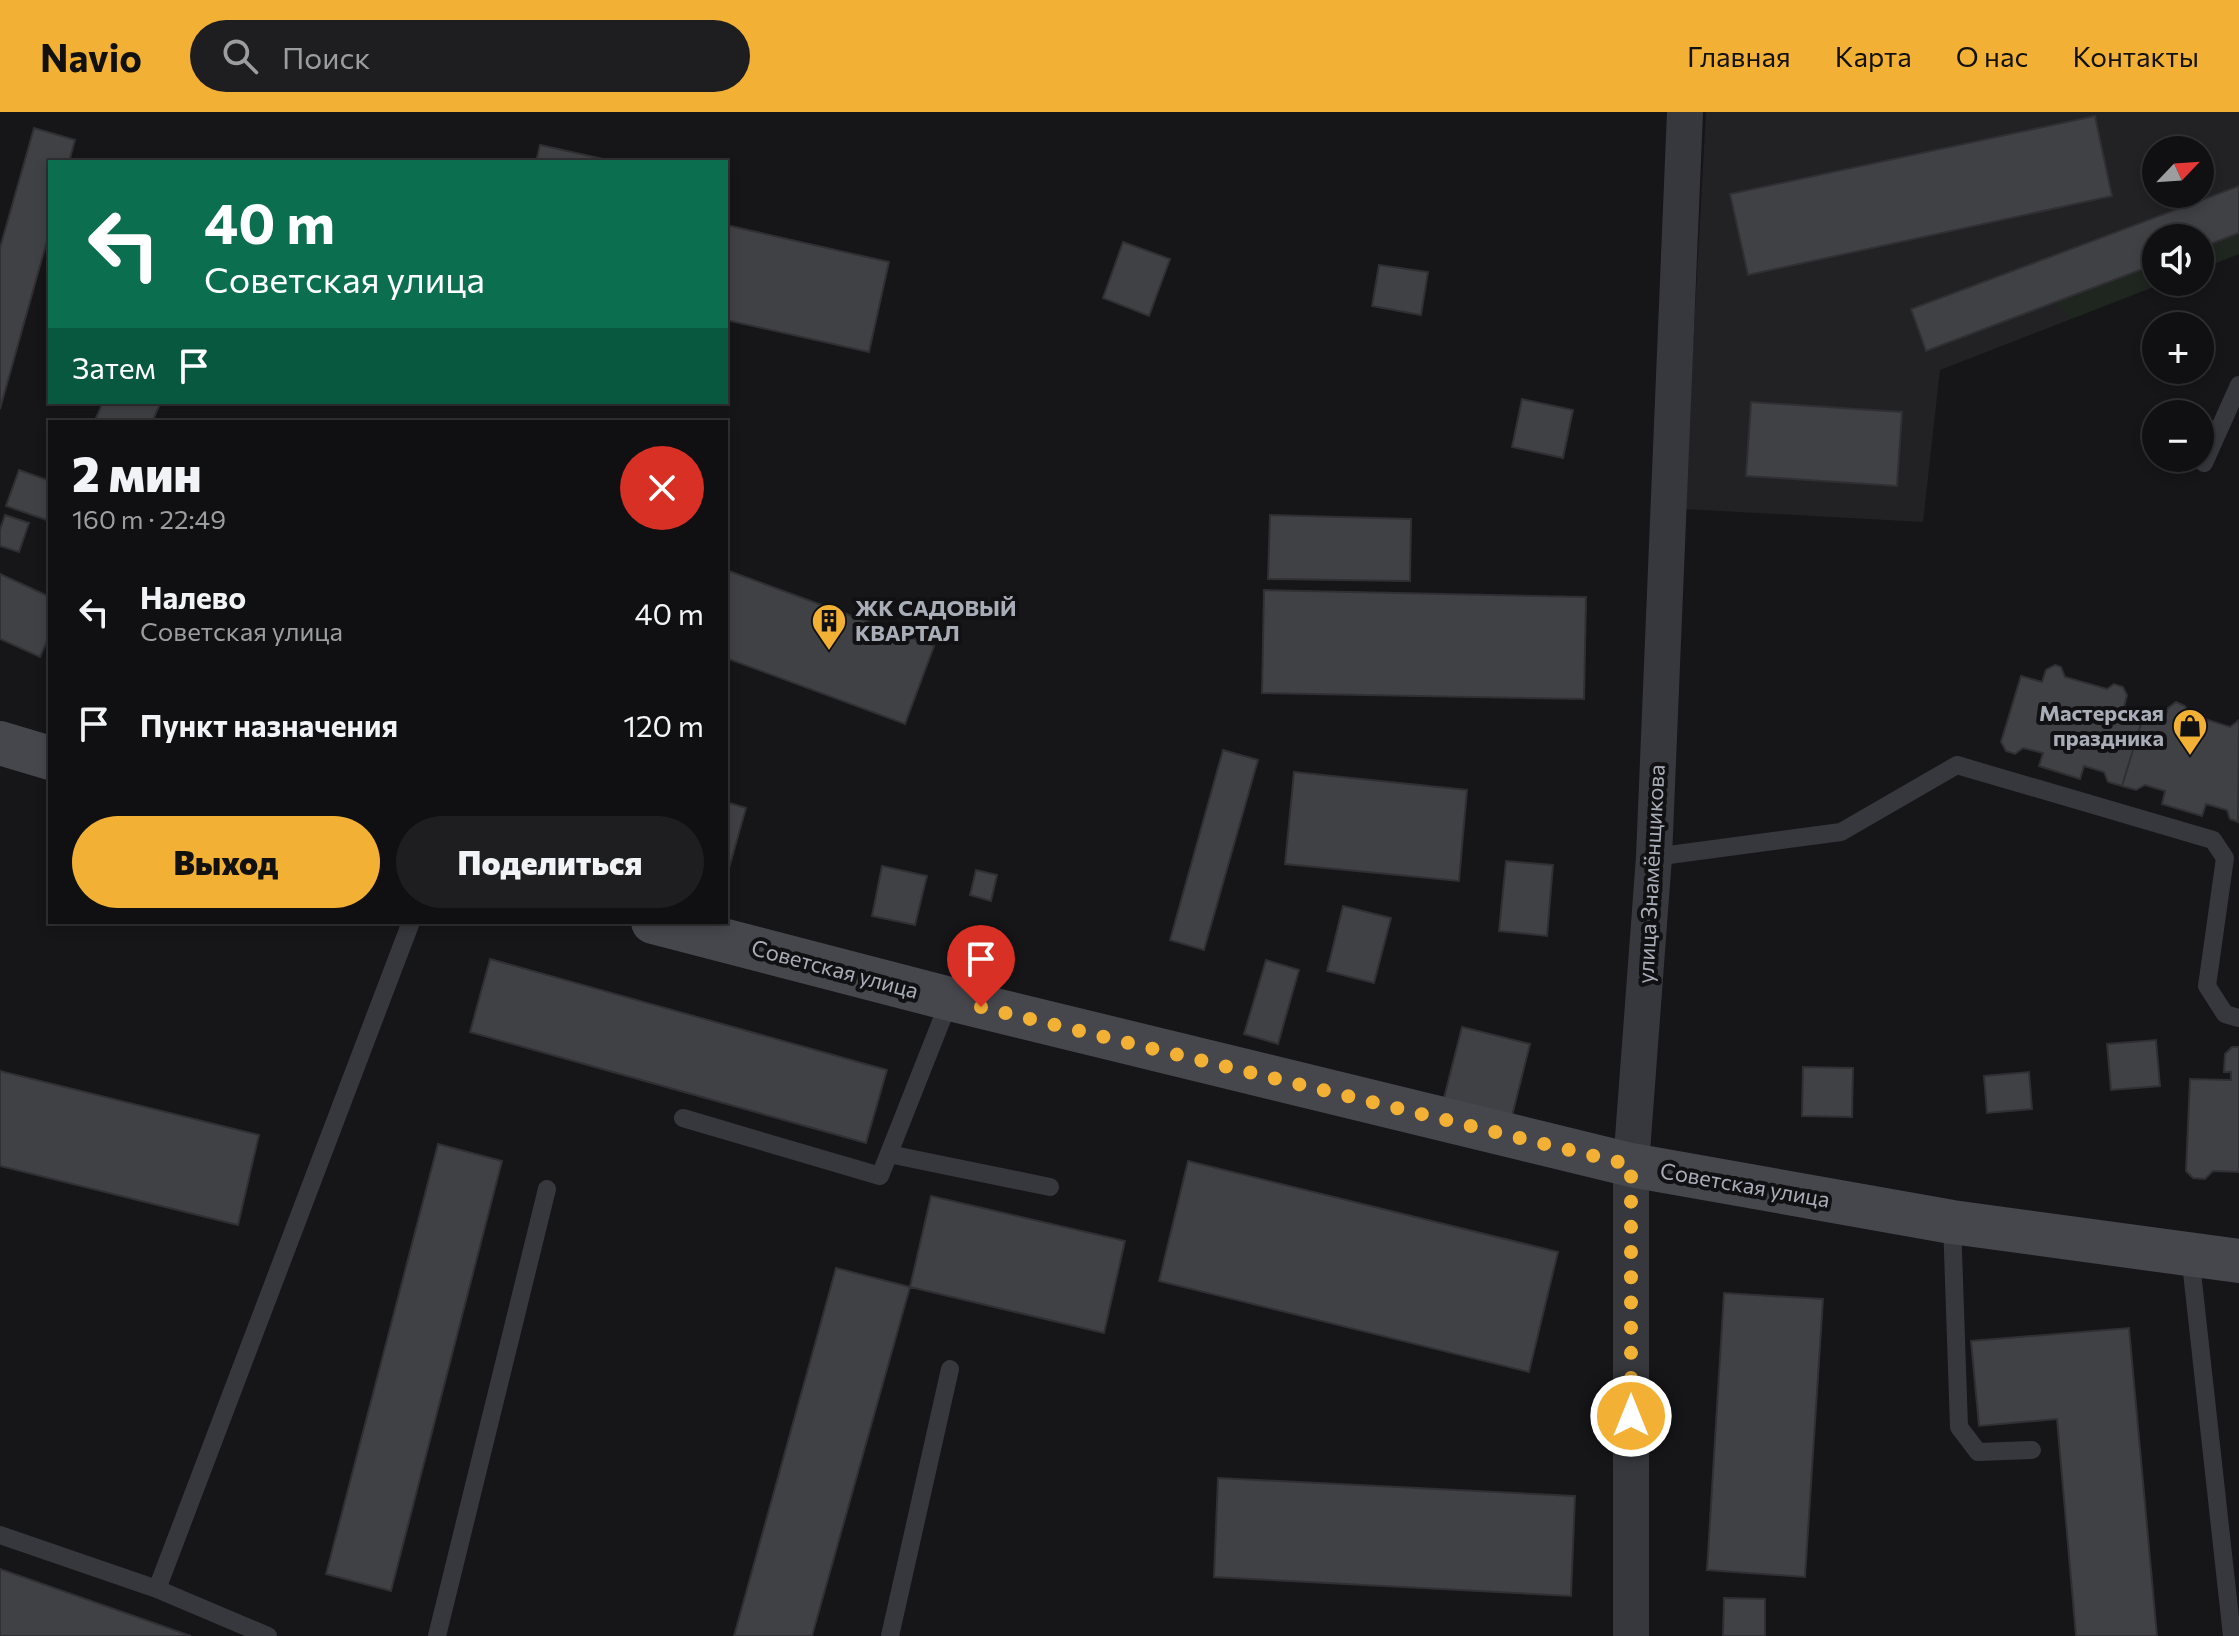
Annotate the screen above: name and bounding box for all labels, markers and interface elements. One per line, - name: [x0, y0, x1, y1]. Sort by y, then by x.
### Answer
- search box: [190, 20, 750, 92]
- text: Navio: [40, 33, 142, 80]
- icon: search: [218, 34, 262, 78]
- text: Поиск: [282, 38, 370, 75]
- text: Главная: [1687, 39, 1791, 73]
- text: Карта: [1835, 39, 1912, 73]
- text: О нас: [1956, 39, 2028, 73]
- text: Контакты: [2072, 39, 2199, 73]
- north arrow: [2142, 136, 2214, 208]
- map controls: [2142, 136, 2214, 472]
- text: 40 m: [204, 187, 335, 256]
- icon: left: [72, 192, 176, 296]
- button: sound: [2142, 224, 2214, 296]
- text: Советская улица: [204, 256, 485, 300]
- button: +: [2142, 312, 2214, 384]
- icon: arrive: [172, 344, 216, 388]
- text: Затем: [72, 348, 156, 385]
- button: −: [2142, 400, 2214, 472]
- text: 2 мин: [72, 443, 201, 502]
- button: close: [620, 446, 704, 530]
- text: 160 m · 22:49: [72, 503, 226, 534]
- text: Налево: [140, 578, 246, 615]
- icon: left: [72, 590, 116, 634]
- text: 40 m: [635, 594, 704, 631]
- place label: ЖК САДОВЫЙ КВАРТАЛ: [855, 594, 1016, 646]
- building icon: ЖК САДОВЫЙ КВАРТАЛ: [810, 602, 848, 652]
- text: Советская улица: [140, 615, 343, 646]
- place label: Мастерская праздника: [2039, 699, 2164, 751]
- icon: arrive: [72, 702, 116, 746]
- text: Пункт назначения: [140, 706, 398, 743]
- text: 120 m: [623, 706, 704, 743]
- shop icon: Мастерская праздника: [2171, 707, 2209, 757]
- street label: улица Знамёнщикова: [1631, 764, 1670, 984]
- button: Выход: [72, 816, 380, 908]
- button: Поделиться: [396, 816, 704, 908]
- pin: [947, 925, 1015, 1007]
- street label: Советская улица: [749, 933, 922, 1004]
- icon: arrive: [959, 937, 1003, 981]
- street label: Советская улица: [1658, 1156, 1832, 1213]
- position arrow: [1589, 1374, 1673, 1458]

